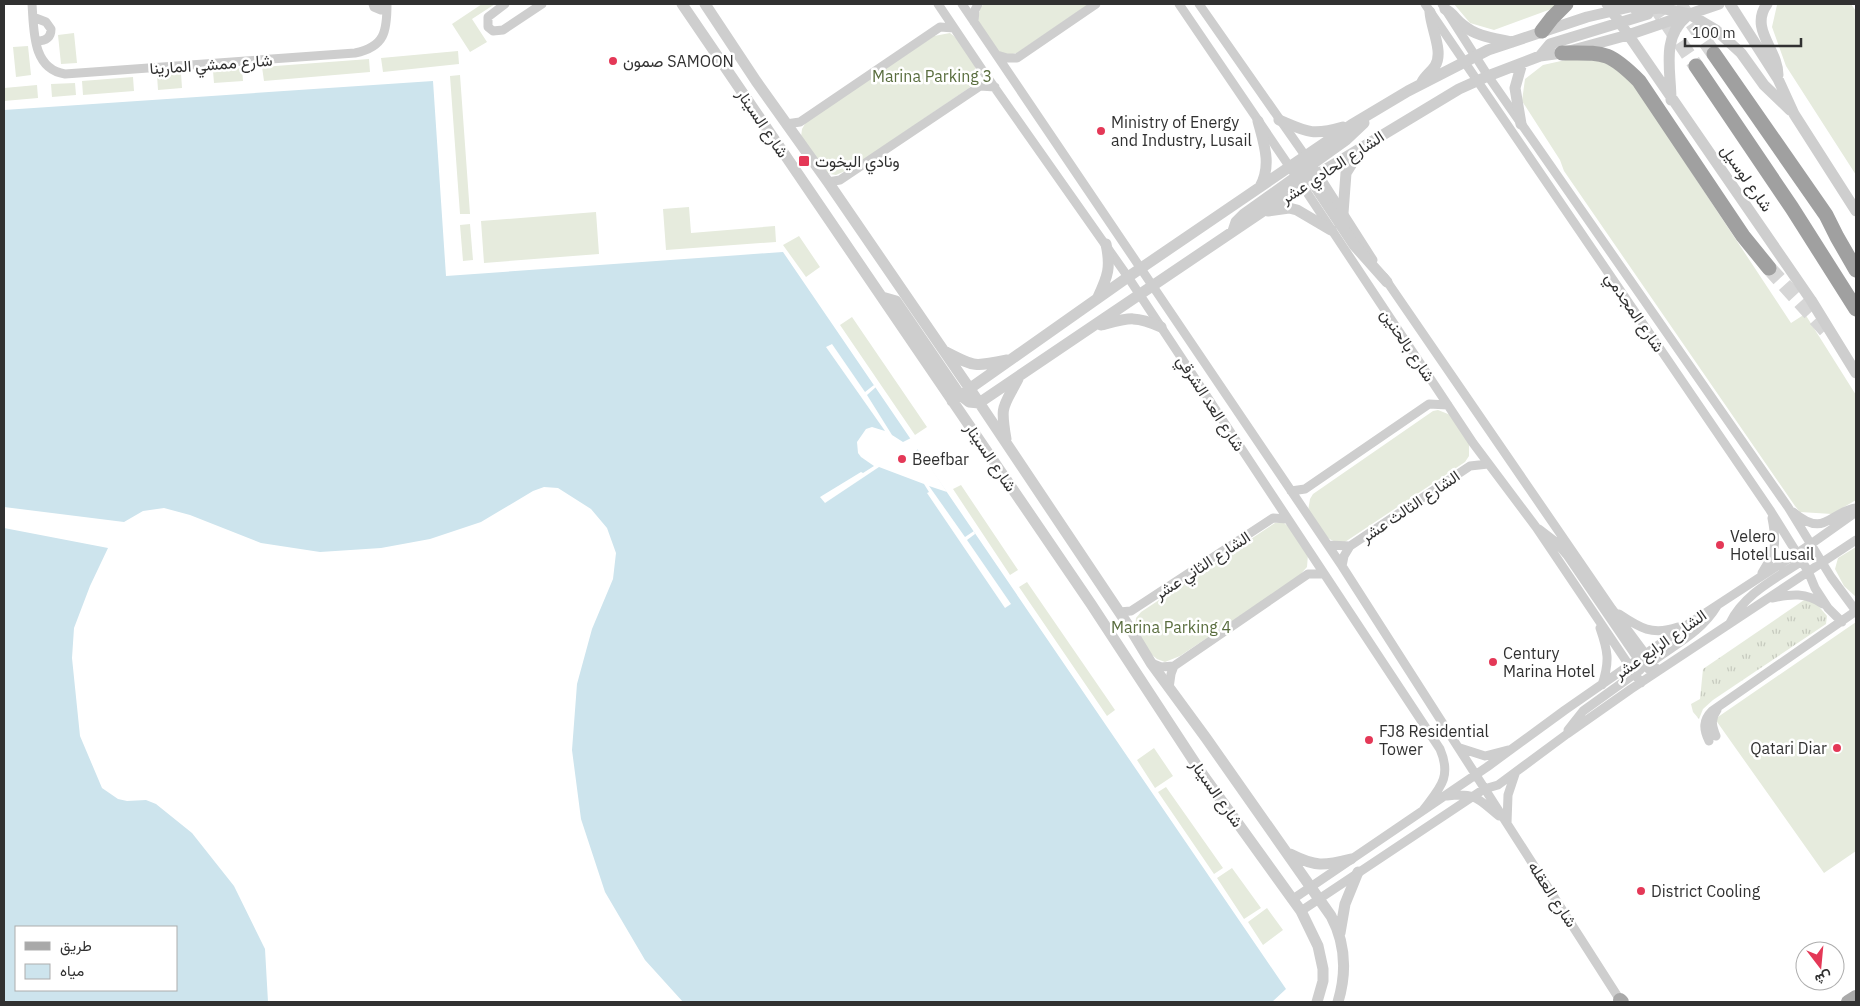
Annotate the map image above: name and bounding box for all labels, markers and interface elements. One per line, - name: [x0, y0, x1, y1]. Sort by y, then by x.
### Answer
- scale bar: [1685, 15, 1801, 47]
- text: 100 m: [1692, 23, 1736, 42]
- street label: شارع ممشي المارينا: [149, 50, 273, 82]
- place label: صمون SAMOON: [623, 51, 734, 72]
- marker: صمون SAMOON: [607, 55, 619, 67]
- park label: Marina Parking 3: [872, 66, 992, 86]
- street label: شارع السينار: [731, 84, 793, 162]
- place label: Ministry of Energy and Industry, Lusail: [1111, 112, 1252, 150]
- marker: Ministry of Energy and Industry, Lusail: [1095, 125, 1107, 137]
- street label: الشارع الحادي عشر: [1276, 126, 1390, 212]
- street label: شارع لوسيل: [1715, 141, 1777, 217]
- place label: ونادي اليخوت: [815, 151, 900, 175]
- marker: ونادي اليخوت: [797, 154, 811, 168]
- street label: شارع المجدمي: [1598, 268, 1669, 358]
- street label: شارع بالحنين: [1375, 305, 1440, 386]
- street label: شارع العد الشرقي: [1169, 351, 1249, 457]
- street label: شارع السينار: [959, 418, 1021, 496]
- place label: Beefbar: [912, 449, 969, 469]
- marker: Beefbar: [896, 453, 908, 465]
- street label: الشارع الثالث عشر: [1356, 466, 1464, 549]
- place label: Velero Hotel Lusail: [1730, 526, 1814, 564]
- street label: الشارع الثاني عشر: [1149, 527, 1256, 607]
- marker: Velero Hotel Lusail: [1714, 539, 1726, 551]
- street label: الشارع الرابع عشر: [1609, 605, 1711, 685]
- park label: Marina Parking 4: [1111, 617, 1231, 637]
- place label: Century Marina Hotel: [1503, 643, 1595, 681]
- marker: Century Marina Hotel: [1487, 656, 1499, 668]
- place label: FJ8 Residential Tower: [1379, 721, 1489, 759]
- marker: FJ8 Residential Tower: [1363, 734, 1375, 746]
- place label: Qatari Diar: [1750, 738, 1827, 758]
- marker: Qatari Diar: [1831, 742, 1843, 754]
- street label: شارع السينار: [1184, 754, 1248, 832]
- street label: شارع العقله: [1523, 857, 1582, 932]
- place label: District Cooling: [1651, 881, 1761, 901]
- marker: District Cooling: [1635, 885, 1647, 897]
- legend: [15, 926, 178, 991]
- text: طريق: [60, 936, 92, 956]
- north arrow: [1795, 941, 1845, 991]
- text: مياه: [60, 961, 84, 980]
- text: ش: [1813, 968, 1834, 990]

